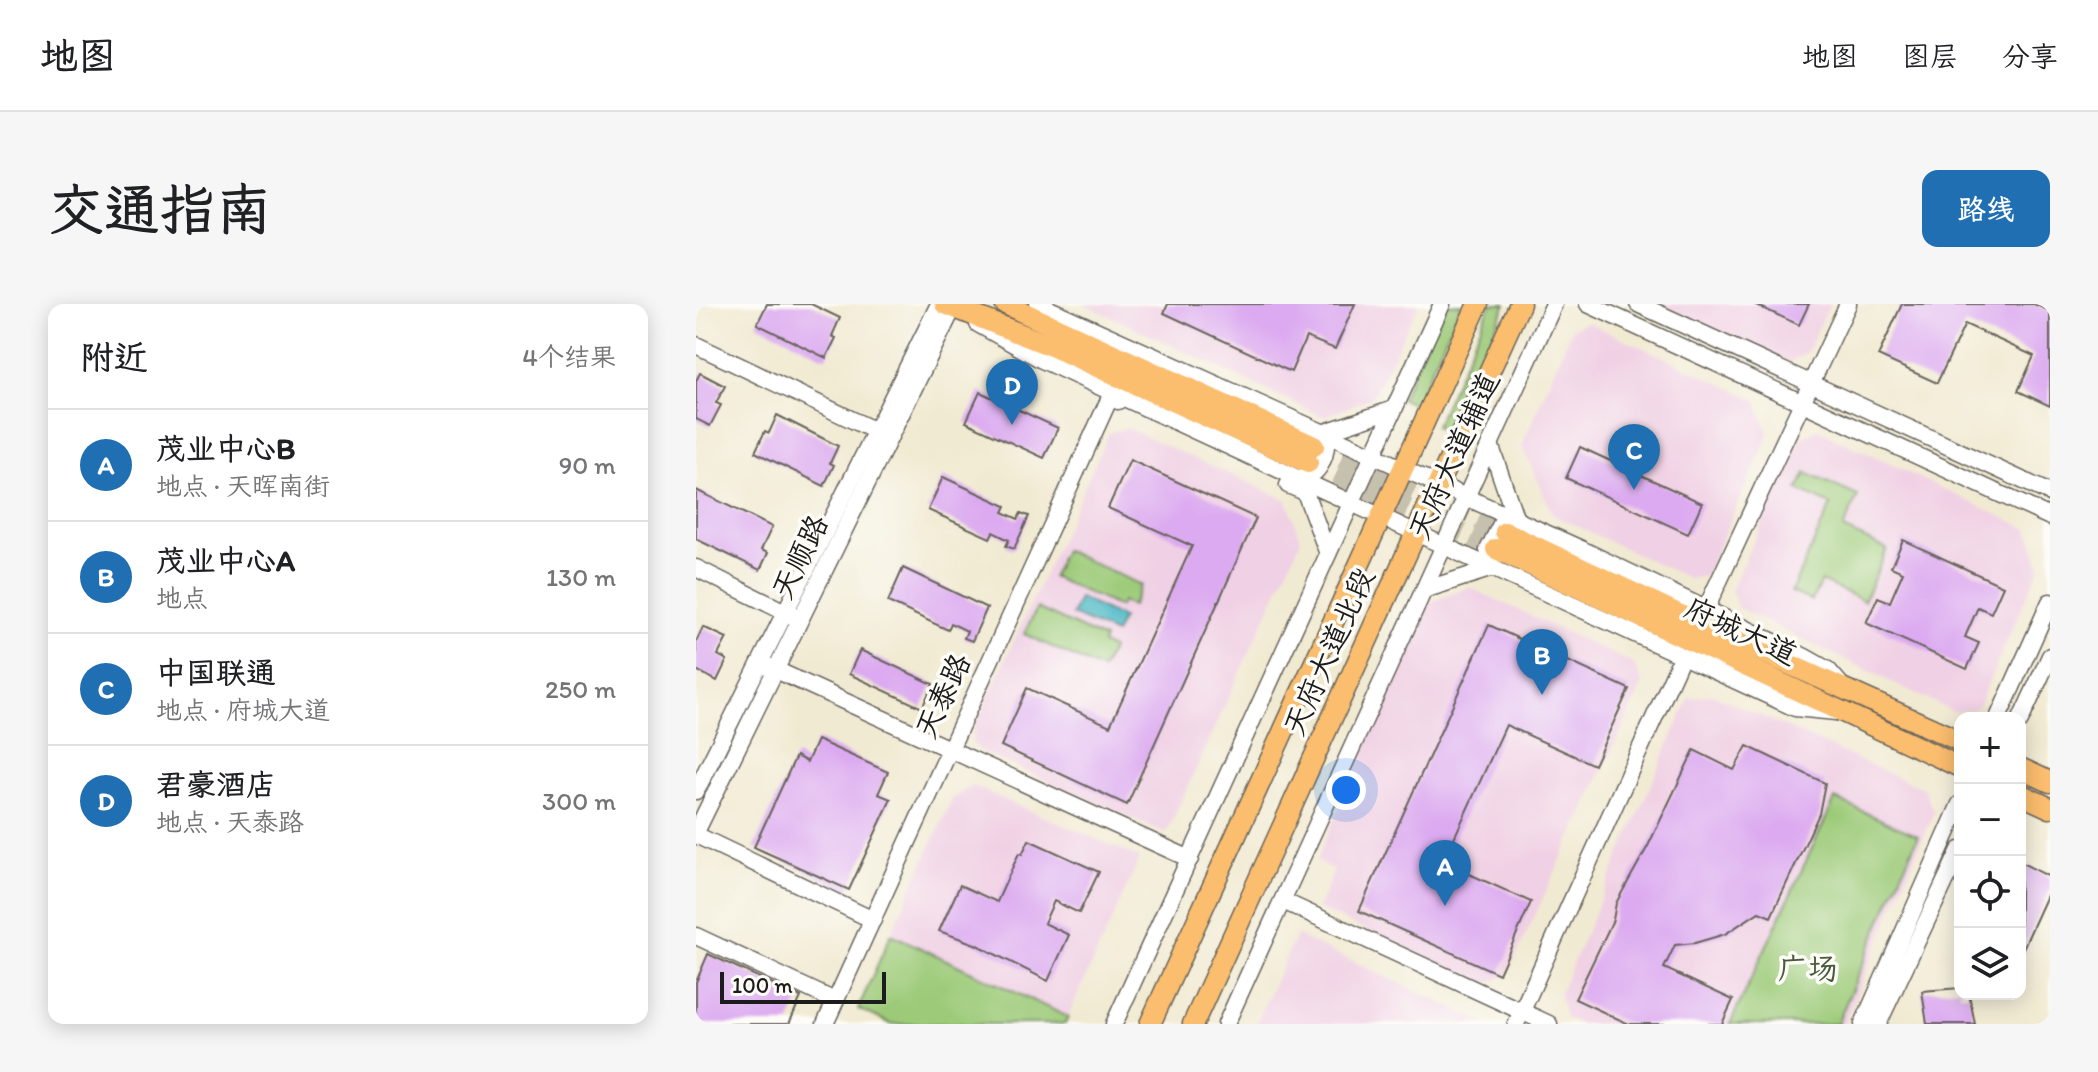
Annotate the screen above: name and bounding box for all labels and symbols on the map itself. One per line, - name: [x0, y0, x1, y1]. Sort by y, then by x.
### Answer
- pin: D: [986, 359, 1038, 425]
- street label: 天府大道辅道: [1400, 366, 1507, 546]
- pin: C: [1608, 424, 1660, 490]
- street label: 天顺路: [763, 508, 836, 605]
- street label: 天府大道北段: [1275, 562, 1382, 742]
- street label: 府城大道: [1679, 588, 1803, 673]
- pin: B: [1516, 629, 1568, 695]
- street label: 天泰路: [907, 647, 978, 744]
- your location: [1326, 770, 1366, 810]
- pin: A: [1419, 840, 1471, 906]
- park label: 广场: [1778, 950, 1838, 987]
- scale bar: [720, 968, 886, 1004]

